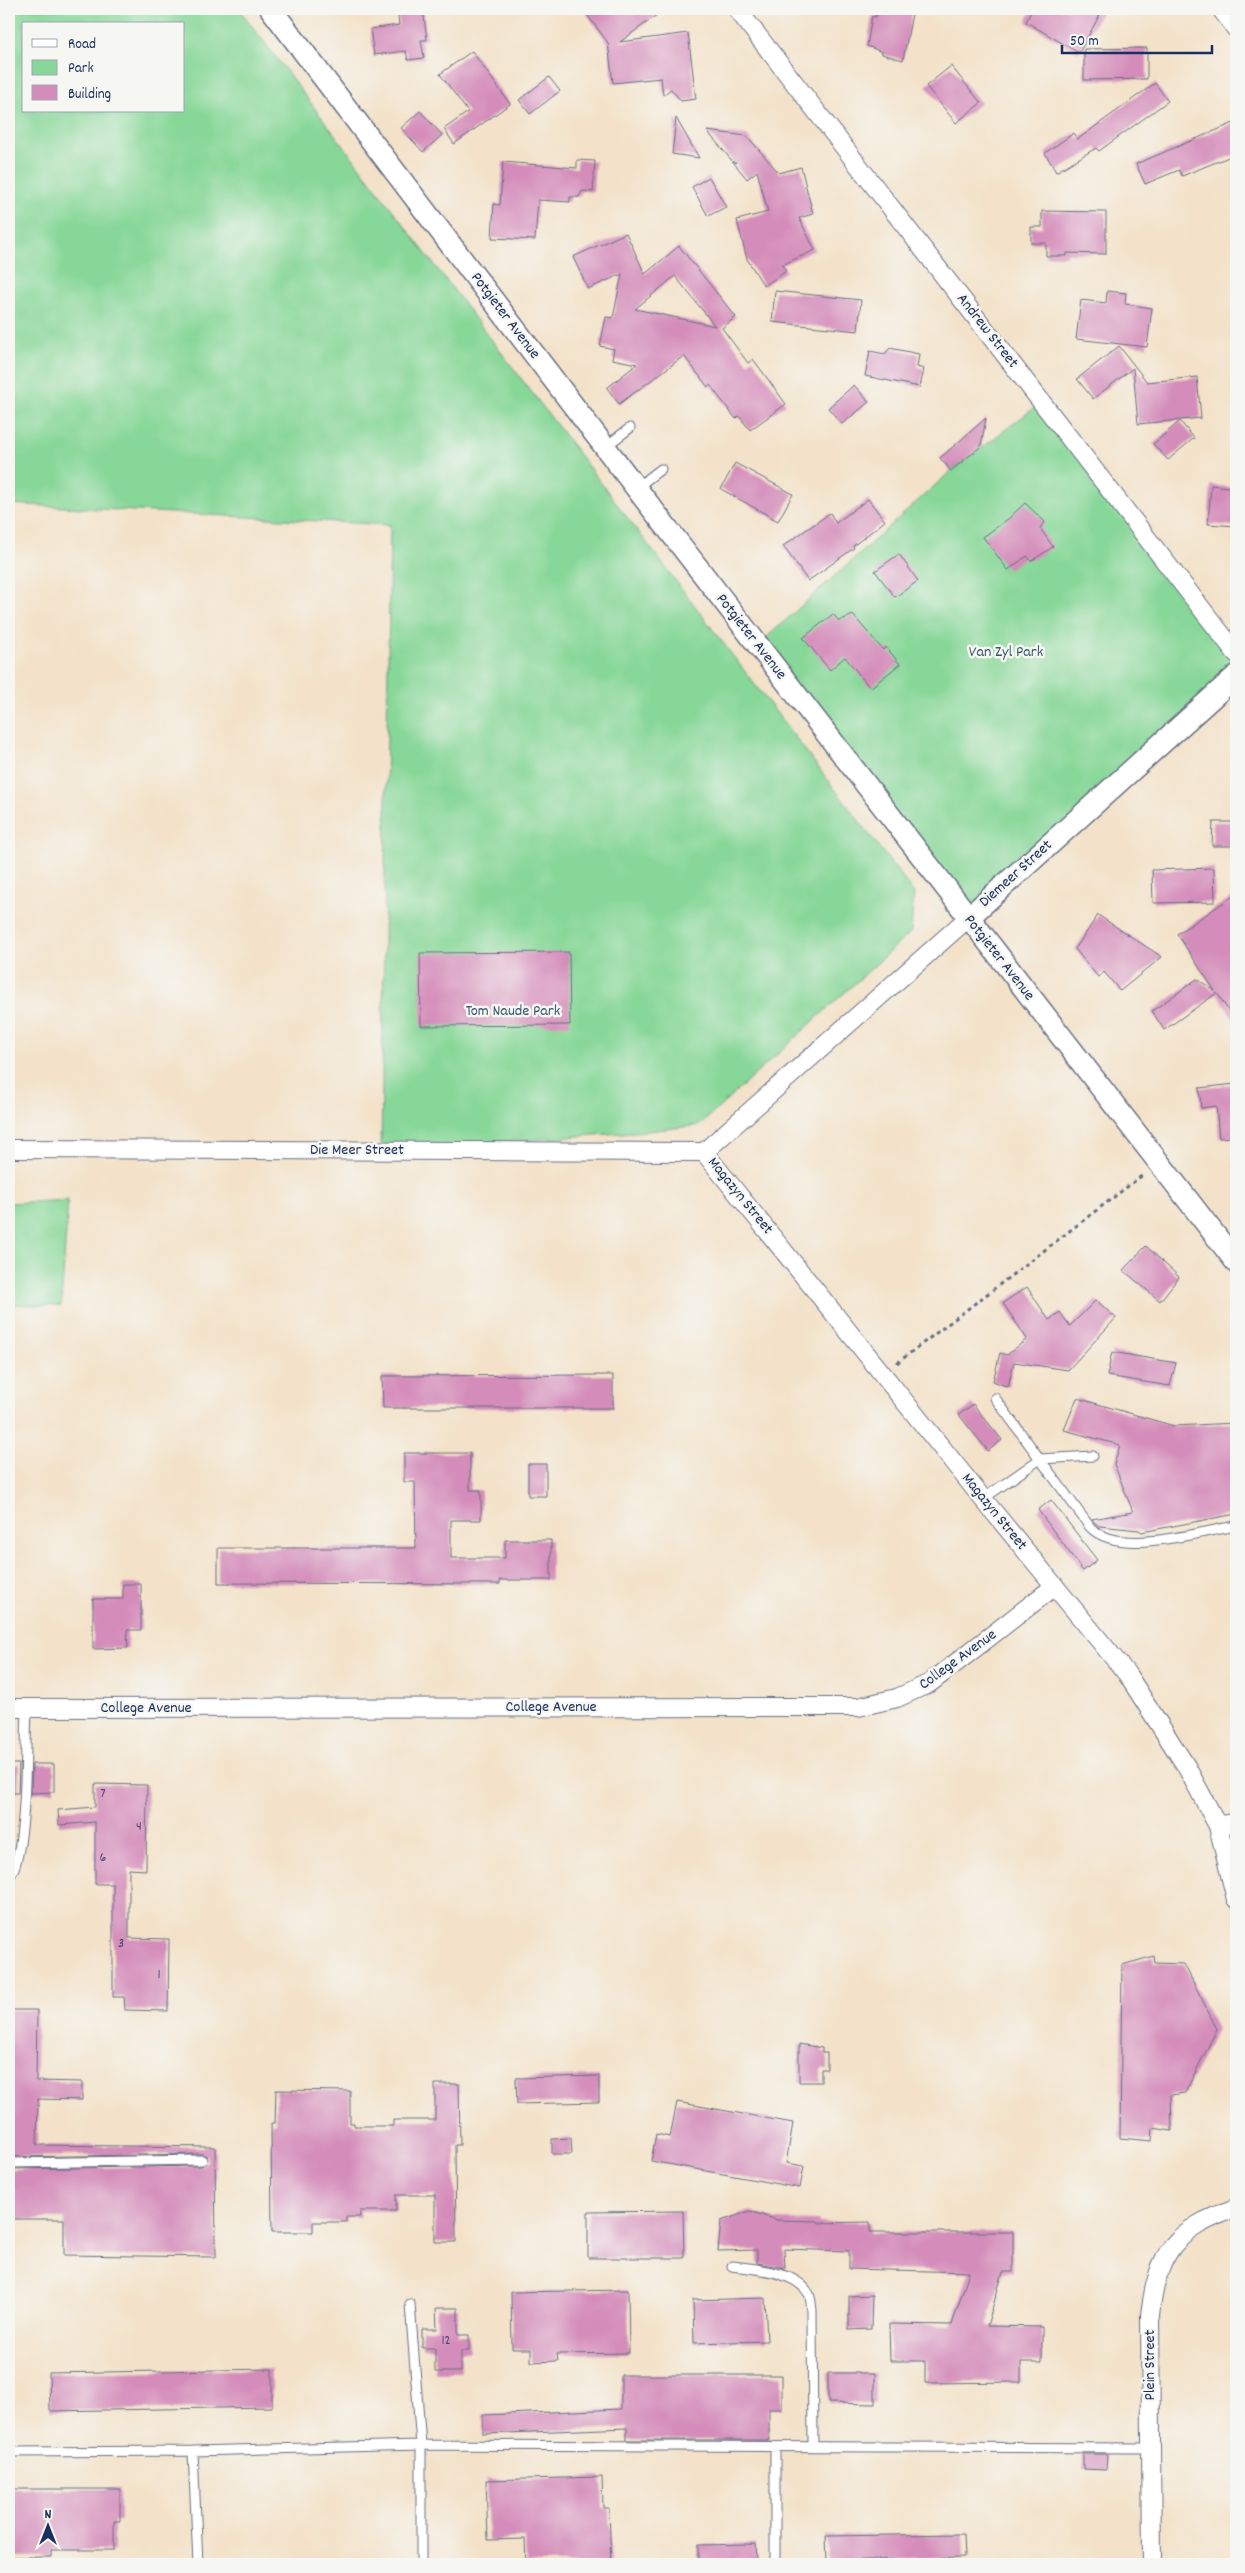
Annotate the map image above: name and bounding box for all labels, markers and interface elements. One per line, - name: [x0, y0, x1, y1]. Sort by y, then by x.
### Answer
- legend: [22, 22, 185, 112]
- scale bar: [1062, 22, 1212, 54]
- text: 50 m: [1070, 31, 1099, 53]
- text: Road: [68, 34, 96, 56]
- text: Park: [68, 58, 94, 80]
- text: Building: [68, 84, 111, 106]
- street label: Potgieter Avenue: [465, 268, 545, 364]
- street label: Andrew Street: [950, 289, 1024, 373]
- street label: Potgieter Avenue: [710, 589, 792, 685]
- park label: Van Zyl Park: [969, 641, 1043, 664]
- street label: Diemeer Street: [974, 835, 1058, 913]
- street label: Potgieter Avenue: [958, 910, 1040, 1006]
- park label: Tom Naude Park: [466, 1000, 560, 1023]
- street label: Die Meer Street: [310, 1139, 404, 1162]
- street label: Magazyn Street: [702, 1152, 779, 1240]
- street label: Magazyn Street: [956, 1468, 1033, 1556]
- street label: College Avenue: [914, 1624, 1002, 1696]
- street label: College Avenue: [505, 1696, 597, 1719]
- street label: College Avenue: [100, 1697, 192, 1720]
- house number: 7: [100, 1784, 106, 1804]
- house number: 4: [136, 1817, 142, 1837]
- house number: 6: [100, 1848, 107, 1868]
- house number: 3: [118, 1934, 124, 1954]
- house number: 1: [157, 1965, 161, 1985]
- street label: Plein Street: [1139, 2329, 1162, 2400]
- house number: 12: [441, 2331, 451, 2351]
- north arrow: [22, 2500, 72, 2550]
- text: N: [45, 2505, 52, 2525]

